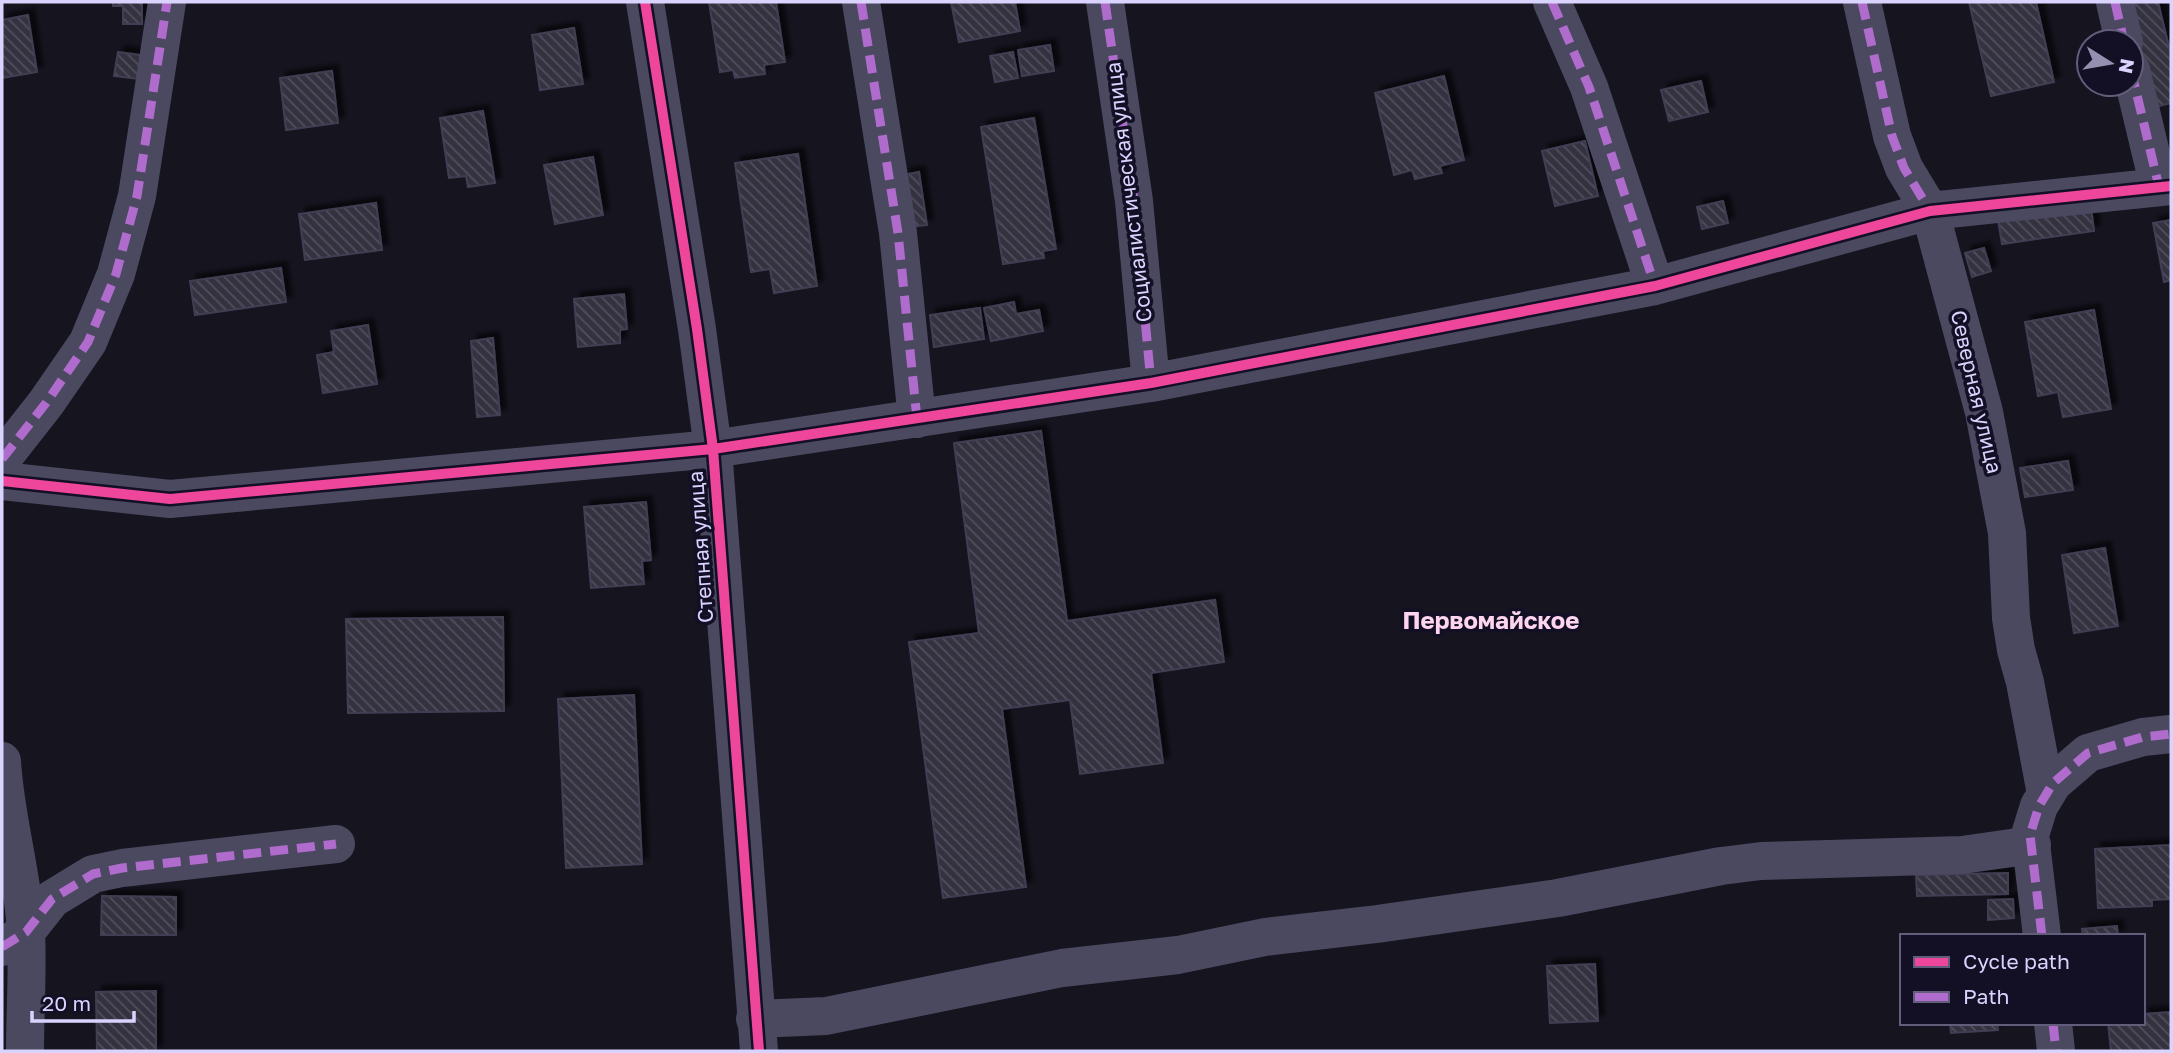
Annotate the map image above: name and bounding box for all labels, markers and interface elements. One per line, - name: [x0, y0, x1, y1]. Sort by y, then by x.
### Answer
- north arrow: [2075, 28, 2145, 98]
- text: N: [2115, 57, 2140, 76]
- street label: Социалистическая улица: [1099, 61, 1157, 324]
- street label: Северная улица: [1946, 308, 2008, 476]
- street label: Степная улица: [682, 470, 718, 624]
- district label: Первомайское: [1403, 605, 1579, 634]
- legend: [1900, 934, 2145, 1025]
- text: Cycle path: [1963, 948, 2070, 974]
- scale bar: [32, 979, 133, 1023]
- text: Path: [1963, 983, 2010, 1009]
- text: 20 m: [42, 990, 91, 1016]

